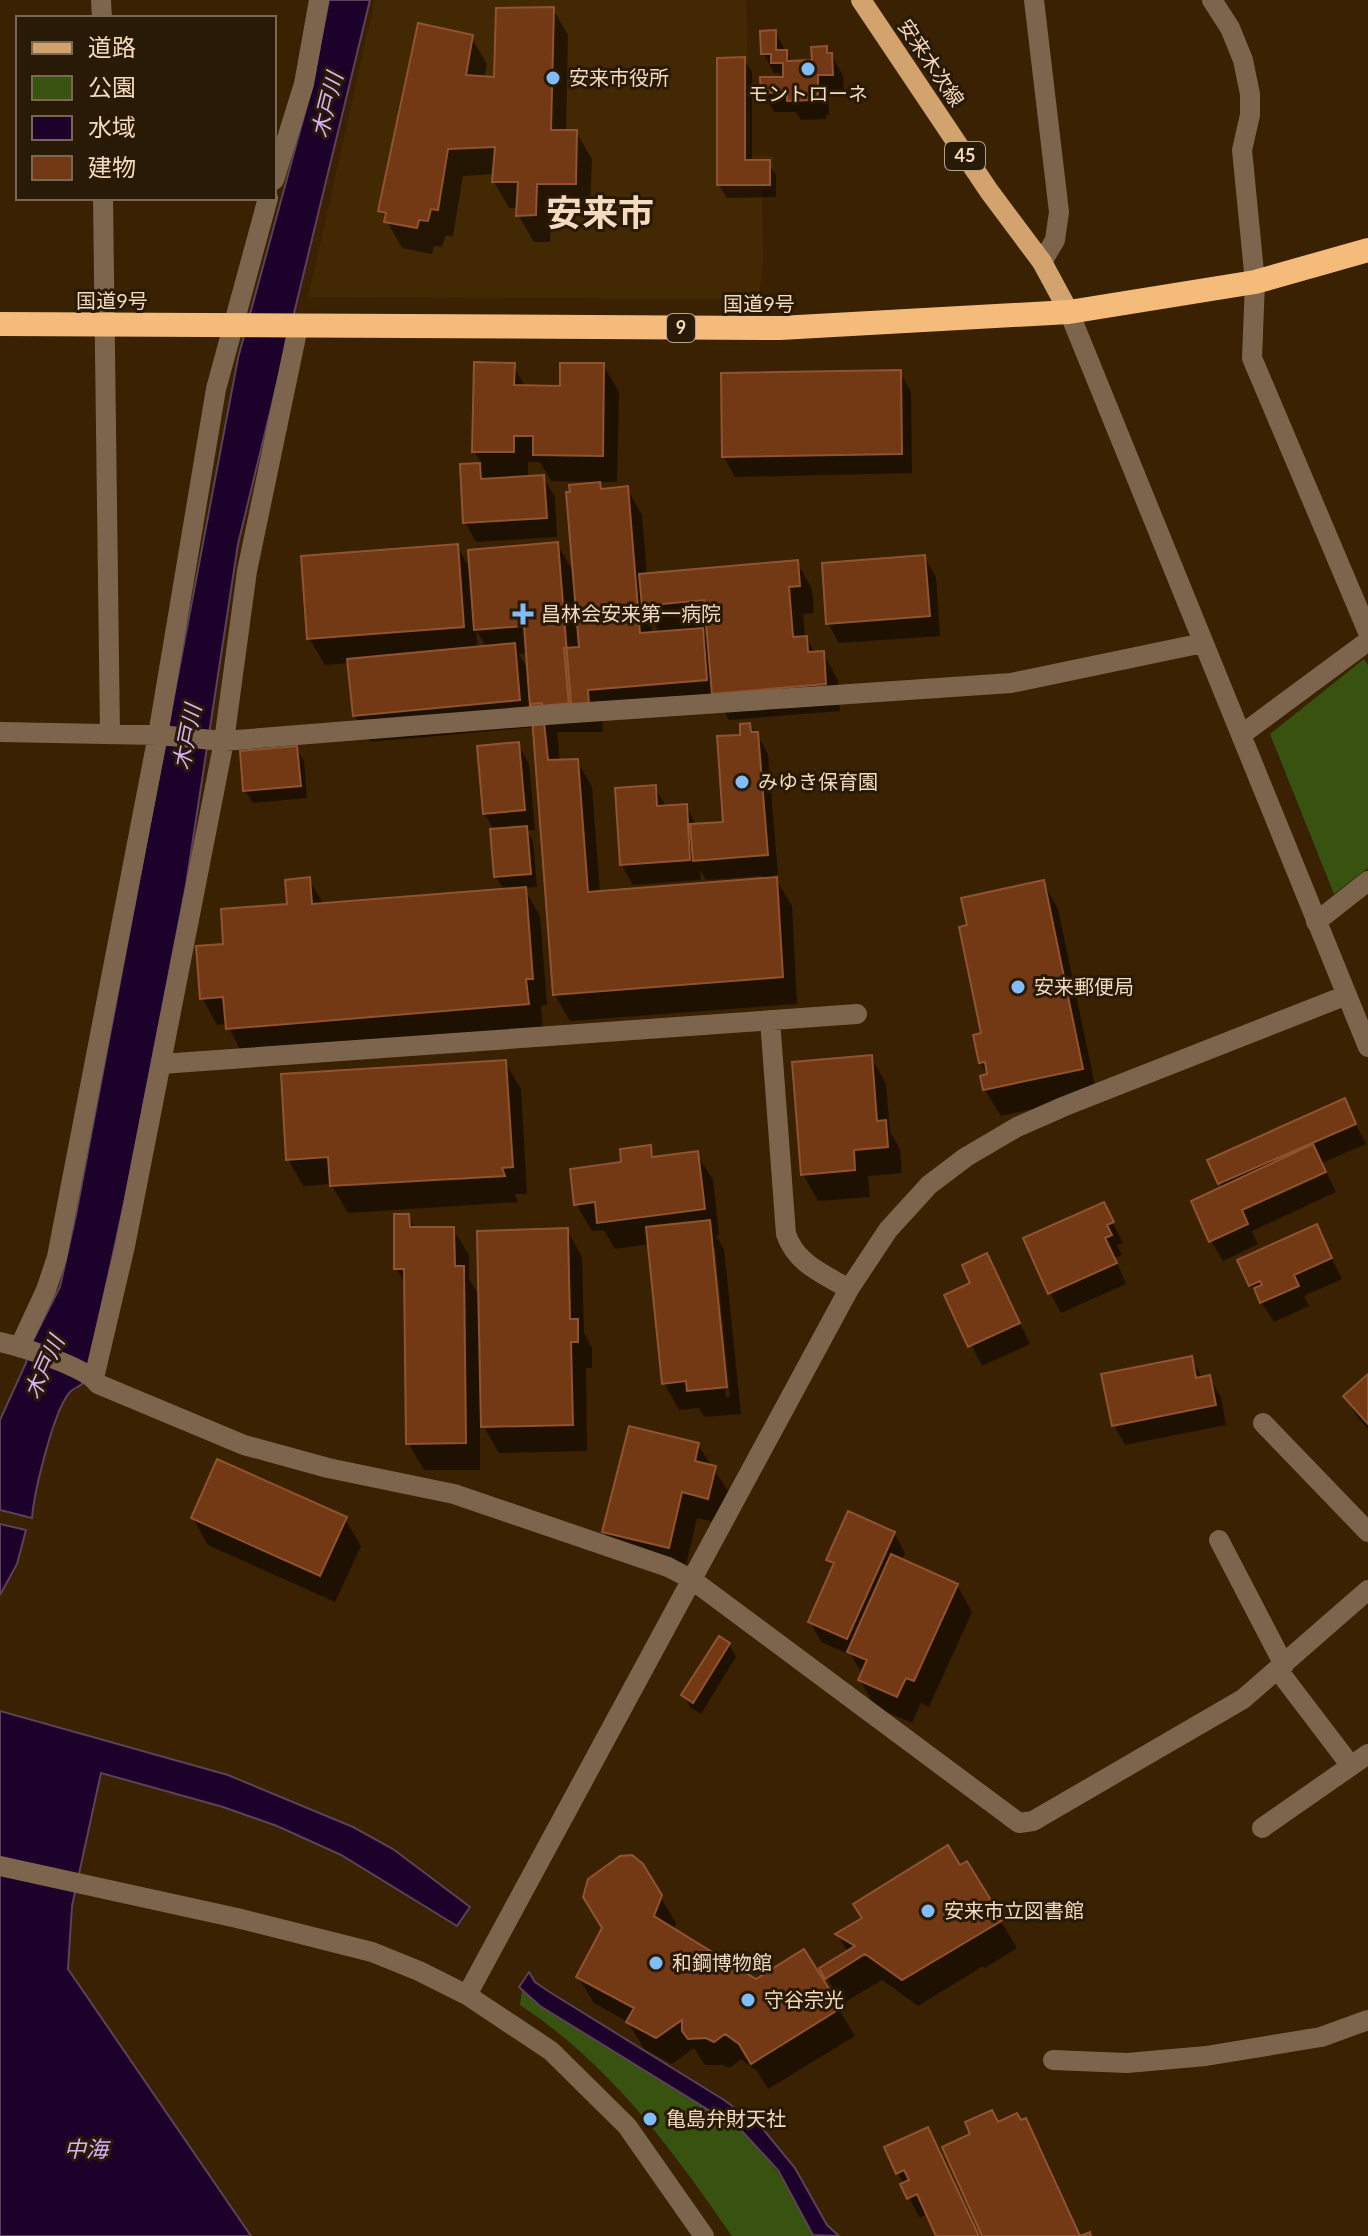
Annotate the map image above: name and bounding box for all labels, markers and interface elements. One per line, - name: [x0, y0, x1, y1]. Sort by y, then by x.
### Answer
- street label: 安来木次線: [894, 14, 970, 111]
- legend: [16, 16, 276, 200]
- text: 道路: [88, 32, 136, 61]
- marker: モントローネ: [799, 60, 817, 78]
- place label: 安来市役所: [569, 65, 669, 89]
- water label: 木戸川: [305, 68, 348, 140]
- marker: 安来市役所: [544, 69, 562, 87]
- text: 公園: [88, 72, 136, 101]
- place label: モントローネ: [748, 81, 868, 105]
- text: 水域: [88, 112, 136, 141]
- road number: 45: [945, 142, 985, 170]
- text: 建物: [88, 152, 136, 181]
- district label: 安来市: [546, 190, 654, 234]
- street label: 国道9号: [76, 288, 148, 312]
- street label: 国道9号: [723, 291, 795, 315]
- road number: 9: [667, 314, 695, 342]
- place label: 昌林会安来第一病院: [541, 601, 721, 625]
- marker: 昌林会安来第一病院: [512, 603, 534, 625]
- water label: 木戸川: [167, 700, 206, 772]
- place label: みゆき保育園: [758, 769, 878, 793]
- marker: みゆき保育園: [733, 773, 751, 791]
- place label: 安来郵便局: [1034, 974, 1134, 998]
- marker: 安来郵便局: [1009, 978, 1027, 996]
- water label: 木戸川: [18, 1329, 70, 1402]
- place label: 安来市立図書館: [944, 1898, 1084, 1922]
- marker: 安来市立図書館: [919, 1902, 937, 1920]
- place label: 和鋼博物館: [672, 1950, 772, 1974]
- marker: 和鋼博物館: [647, 1954, 665, 1972]
- place label: 守谷宗光: [764, 1987, 844, 2011]
- marker: 守谷宗光: [739, 1991, 757, 2009]
- place label: 亀島弁財天社: [666, 2106, 786, 2130]
- marker: 亀島弁財天社: [641, 2110, 659, 2128]
- water label: 中海: [64, 2135, 111, 2162]

